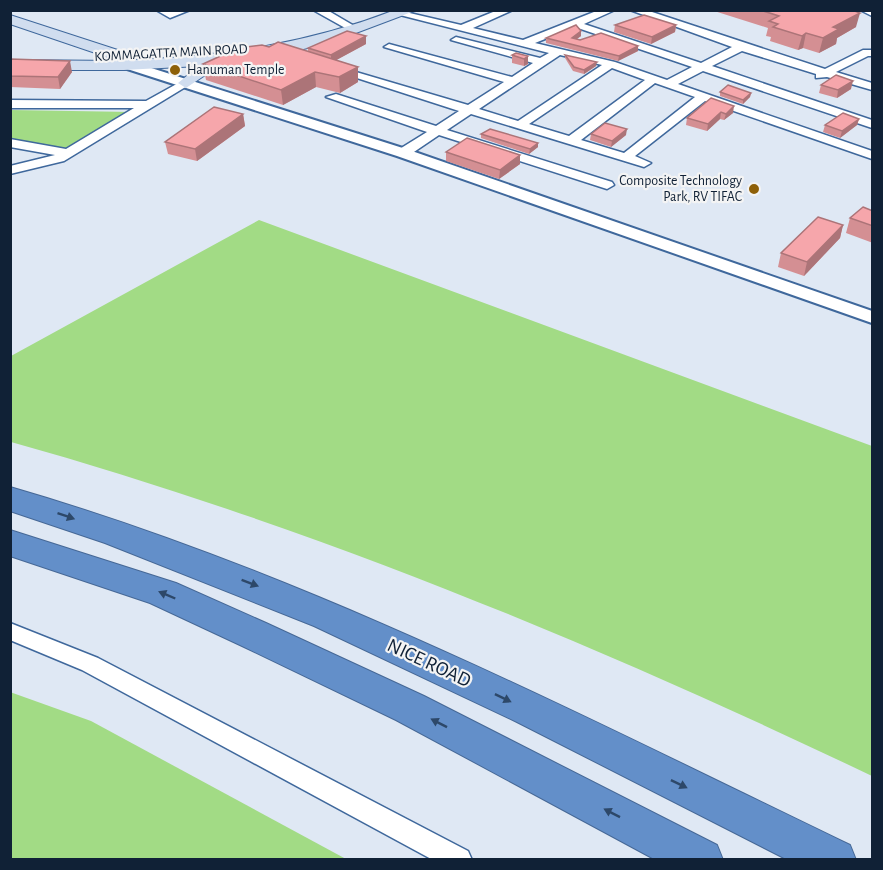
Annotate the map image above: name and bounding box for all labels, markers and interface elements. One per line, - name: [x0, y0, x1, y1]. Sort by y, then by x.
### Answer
- street label: KOMMAGATTA MAIN ROAD: [94, 42, 248, 64]
- marker: Hanuman Temple: [168, 63, 182, 77]
- place label: Hanuman Temple: [187, 63, 285, 77]
- place label: Composite Technology Park, RV TIFAC: [619, 174, 742, 204]
- marker: Composite Technology Park, RV TIFAC: [747, 182, 761, 196]
- one-way arrow: [57, 512, 75, 522]
- one-way arrow: [241, 578, 259, 588]
- one-way arrow: [158, 590, 176, 600]
- street label: NICE ROAD: [384, 635, 474, 691]
- one-way arrow: [495, 694, 512, 703]
- one-way arrow: [430, 718, 447, 728]
- one-way arrow: [670, 779, 687, 788]
- one-way arrow: [603, 808, 620, 818]

